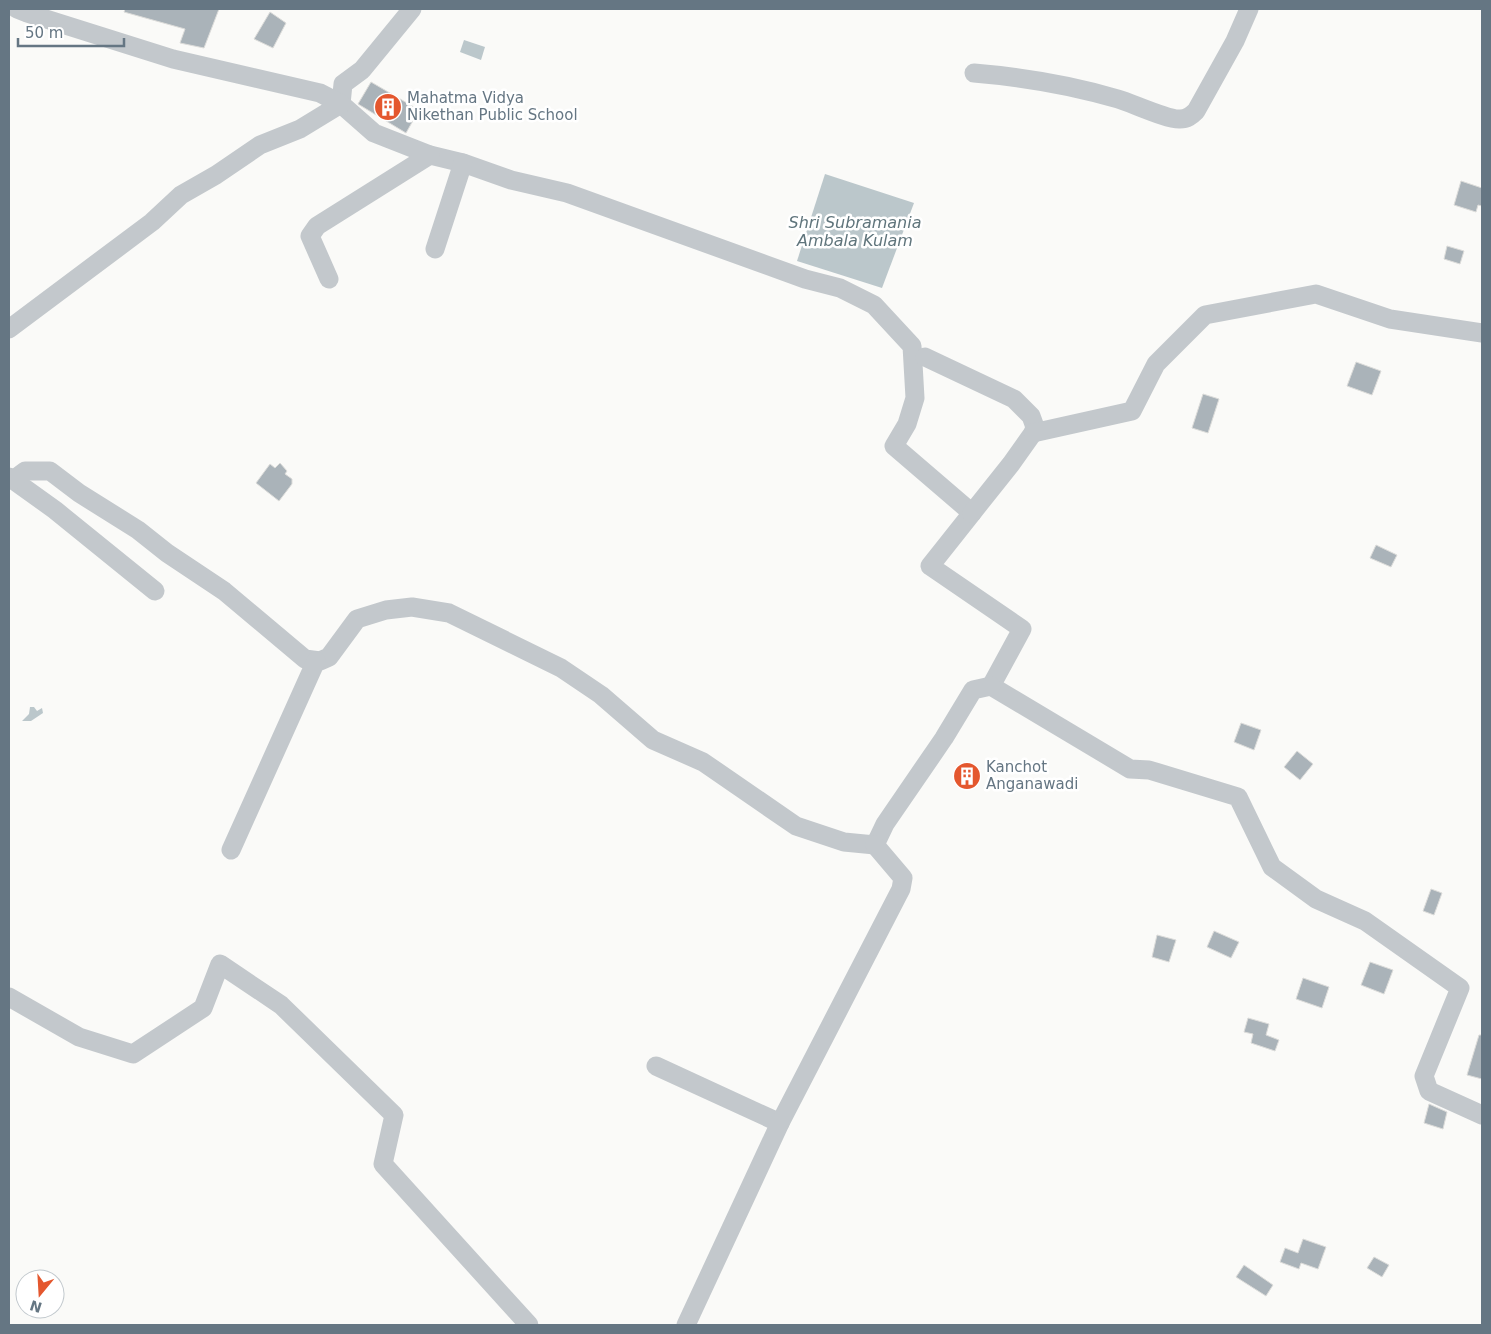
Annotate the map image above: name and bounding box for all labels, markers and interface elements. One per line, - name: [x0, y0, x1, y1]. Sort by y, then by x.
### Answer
- scale bar: [18, 15, 124, 47]
- text: 50 m: [25, 24, 63, 42]
- place label: Mahatma Vidya Nikethan Public School: [407, 89, 578, 124]
- building icon: Mahatma Vidya Nikethan Public School: [373, 92, 403, 122]
- water label: Shri Subramania Ambala Kulam: [788, 213, 922, 250]
- place label: Kanchot Anganawadi: [986, 758, 1078, 793]
- building icon: Kanchot Anganawadi: [952, 761, 982, 791]
- north arrow: [15, 1269, 65, 1319]
- text: N: [28, 1297, 44, 1316]

